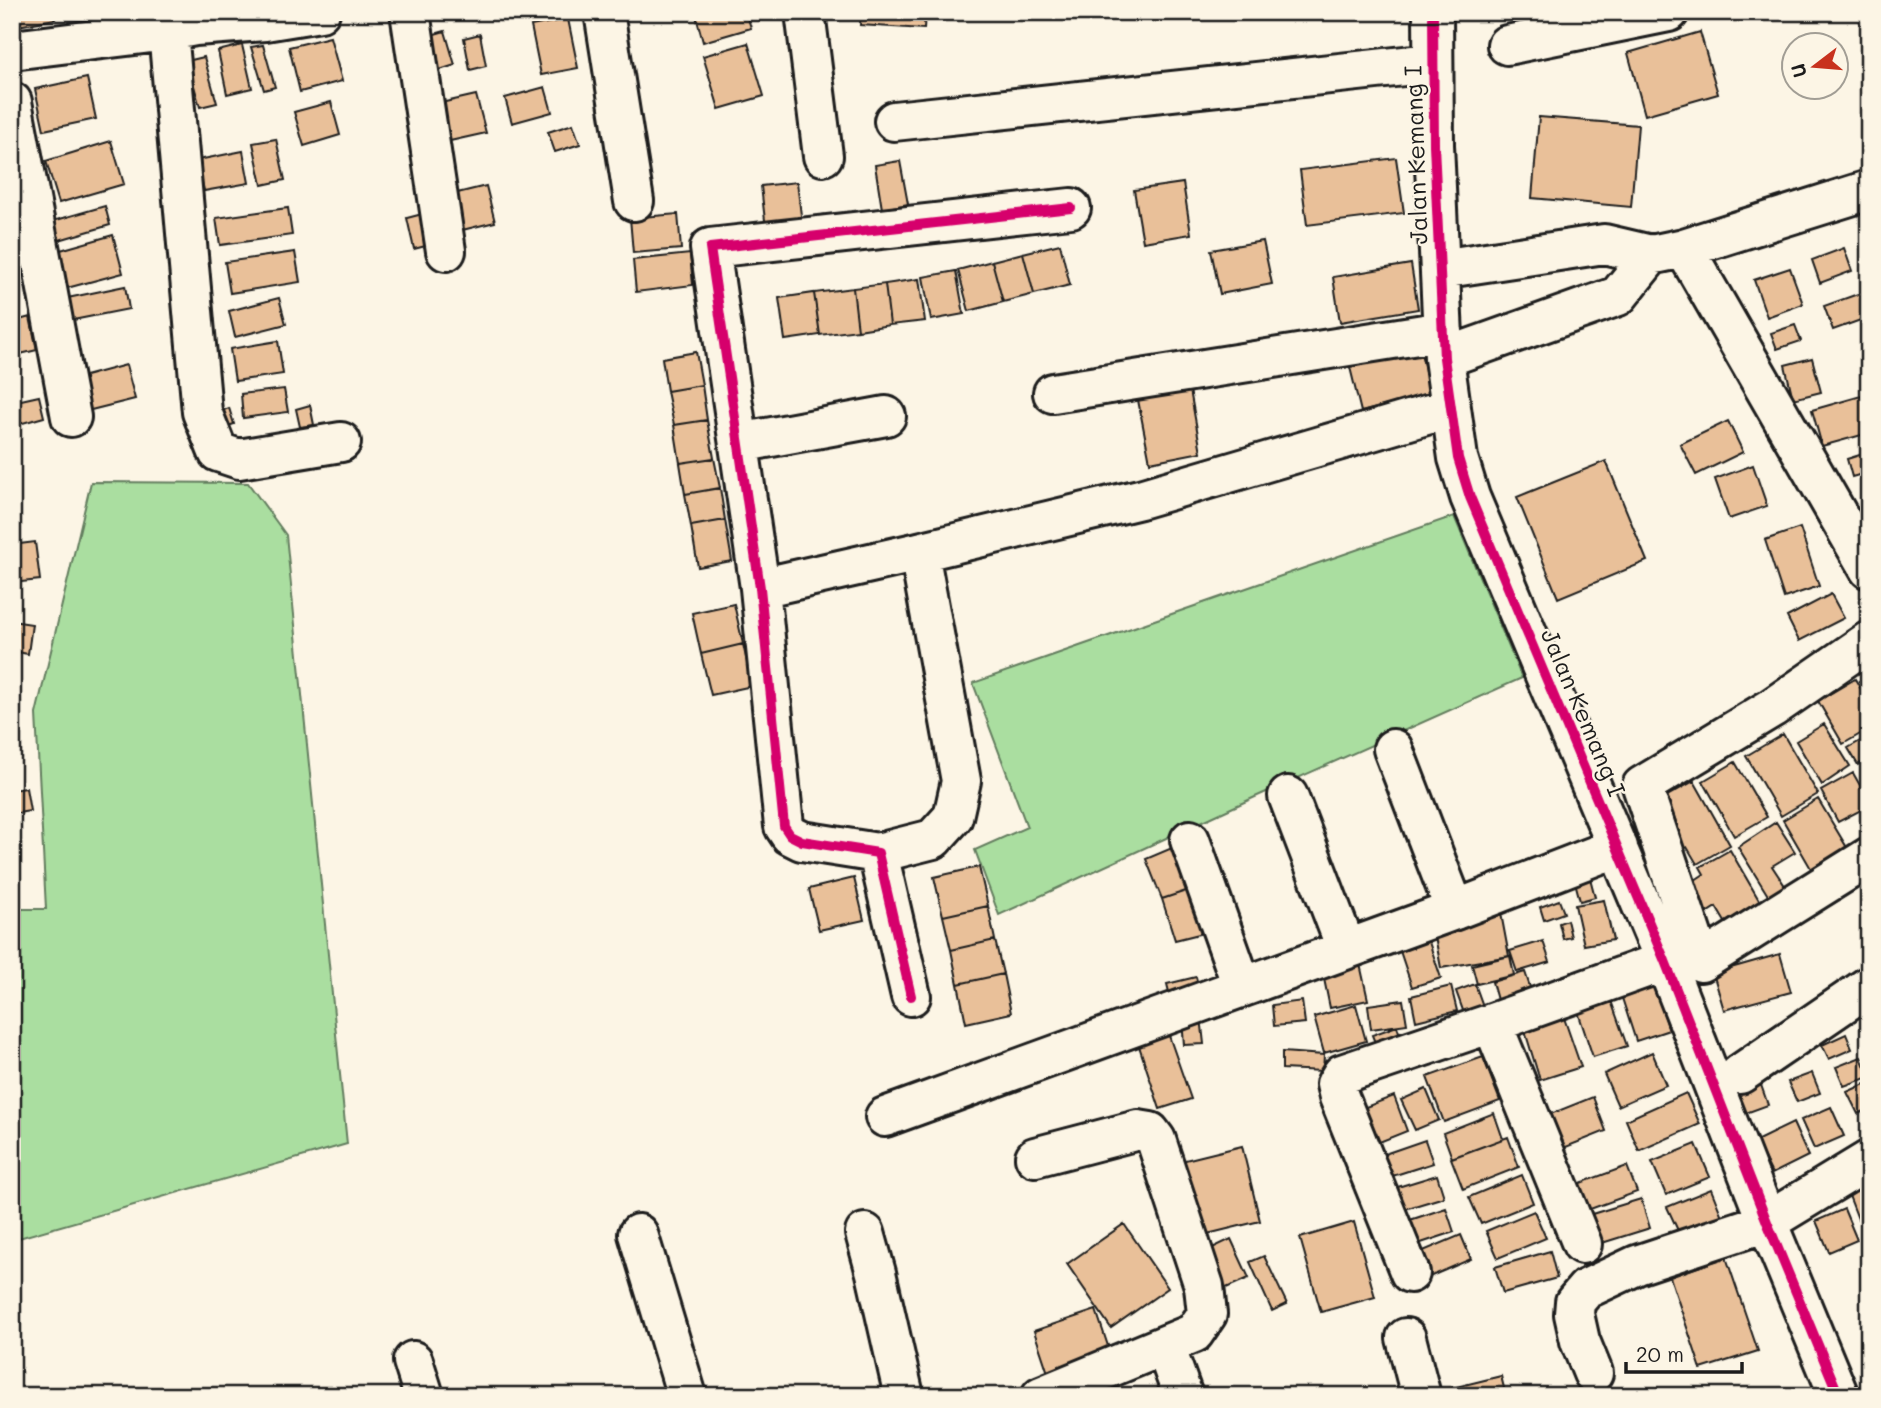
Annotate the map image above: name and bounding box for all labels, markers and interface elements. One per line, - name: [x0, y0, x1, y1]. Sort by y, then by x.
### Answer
- north arrow: [1780, 32, 1850, 102]
- text: U: [1784, 61, 1812, 81]
- street label: Jalan Kemang I: [1396, 65, 1434, 245]
- street label: Jalan Kemang I: [1535, 624, 1633, 800]
- scale bar: [1626, 1331, 1741, 1375]
- text: 20 m: [1636, 1340, 1684, 1367]

